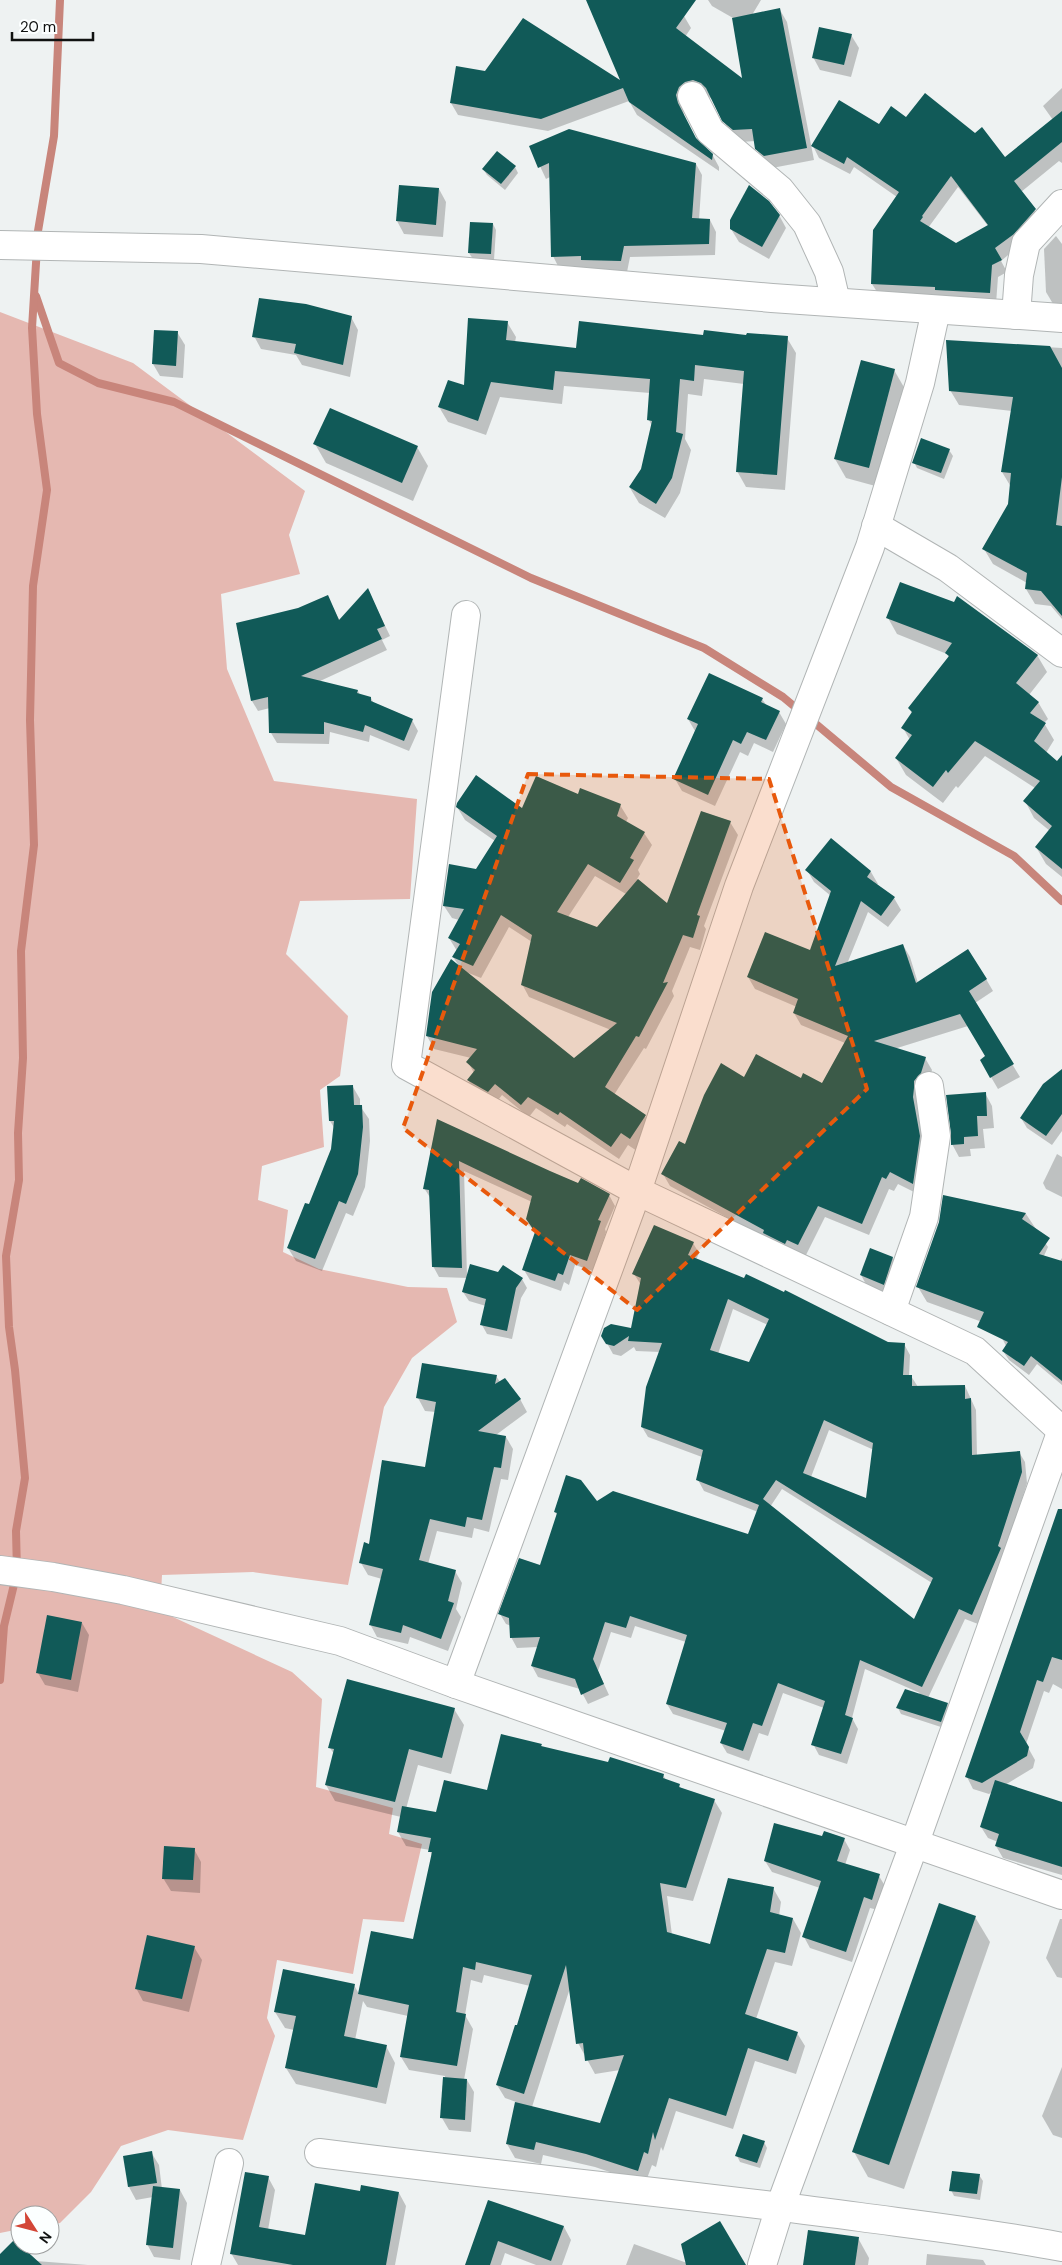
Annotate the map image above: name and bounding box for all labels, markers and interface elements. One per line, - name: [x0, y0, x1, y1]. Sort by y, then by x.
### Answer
- scale bar: [12, 10, 94, 42]
- text: 20 m: [20, 17, 56, 37]
- north arrow: [10, 2205, 60, 2255]
- text: N: [35, 2228, 56, 2247]

